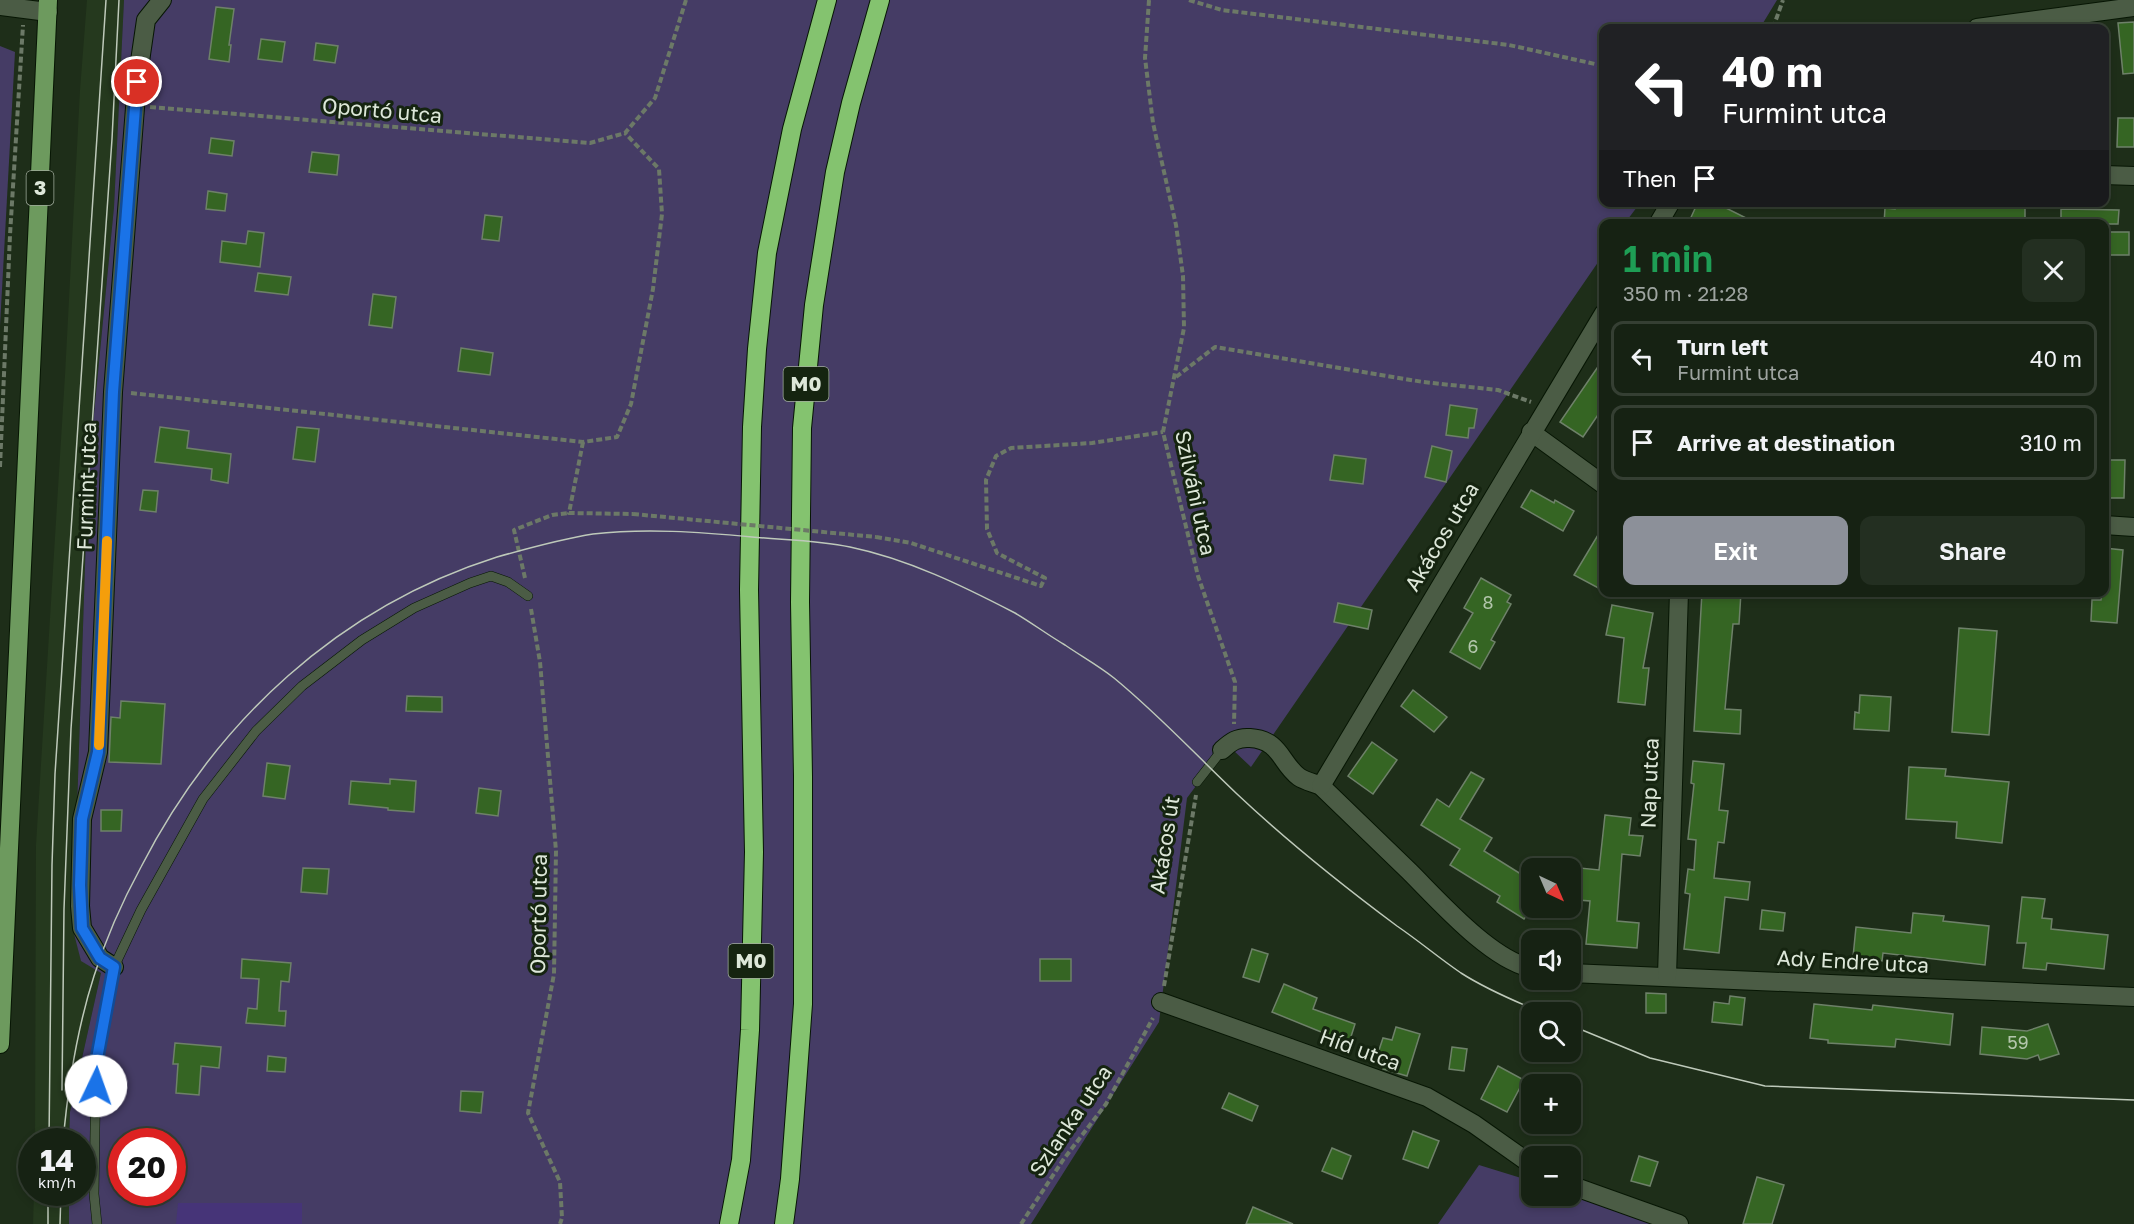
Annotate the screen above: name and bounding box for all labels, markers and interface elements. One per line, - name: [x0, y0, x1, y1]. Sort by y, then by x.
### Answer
- text: 40 m: [1722, 46, 1823, 96]
- icon: left: [1623, 48, 1701, 126]
- pin: [111, 56, 162, 107]
- icon: arrive: [120, 65, 153, 98]
- street label: Oportó utca: [321, 92, 443, 128]
- text: Furmint utca: [1722, 97, 1887, 129]
- icon: arrive: [1688, 162, 1721, 195]
- text: Then: [1623, 165, 1676, 192]
- road number: 3: [26, 171, 54, 205]
- text: 1 min: [1623, 237, 1713, 280]
- button: close: [2022, 239, 2085, 302]
- text: 350 m · 21:28: [1623, 281, 1749, 305]
- text: Turn left: [1677, 333, 1768, 360]
- icon: left: [1626, 342, 1659, 375]
- text: 40 m: [2030, 345, 2082, 372]
- text: Furmint utca: [1677, 360, 1799, 384]
- road number: M0: [784, 367, 828, 401]
- street label: Furmint utca: [71, 421, 101, 551]
- icon: arrive: [1626, 426, 1659, 459]
- street label: Szilváni utca: [1170, 428, 1222, 558]
- text: Arrive at destination: [1677, 429, 1895, 456]
- text: 310 m: [2020, 429, 2082, 456]
- street label: Akácos utca: [1398, 477, 1484, 596]
- button: Exit: [1623, 516, 1848, 585]
- button: Share: [1860, 516, 2085, 585]
- house number: 8: [1483, 591, 1493, 613]
- house number: 6: [1468, 635, 1478, 657]
- street label: Nap utca: [1634, 737, 1664, 829]
- street label: Akácos út: [1143, 794, 1185, 896]
- street label: Oportó utca: [524, 854, 552, 974]
- north arrow: [1521, 858, 1581, 918]
- map controls: [1521, 858, 1581, 1206]
- button: sound: [1521, 930, 1581, 990]
- road number: M0: [728, 944, 774, 978]
- street label: Ady Endre utca: [1776, 944, 1930, 978]
- button: search: [1521, 1002, 1581, 1062]
- street label: Híd utca: [1316, 1022, 1404, 1076]
- house number: 59: [2007, 1031, 2029, 1053]
- position arrow: [64, 1054, 128, 1118]
- street label: Szlanka utca: [1023, 1060, 1117, 1181]
- button: +: [1521, 1074, 1581, 1134]
- speed limit sign: 20: [108, 1128, 186, 1206]
- text: 14: [40, 1142, 74, 1178]
- button: −: [1521, 1146, 1581, 1206]
- text: km/h: [38, 1173, 76, 1191]

